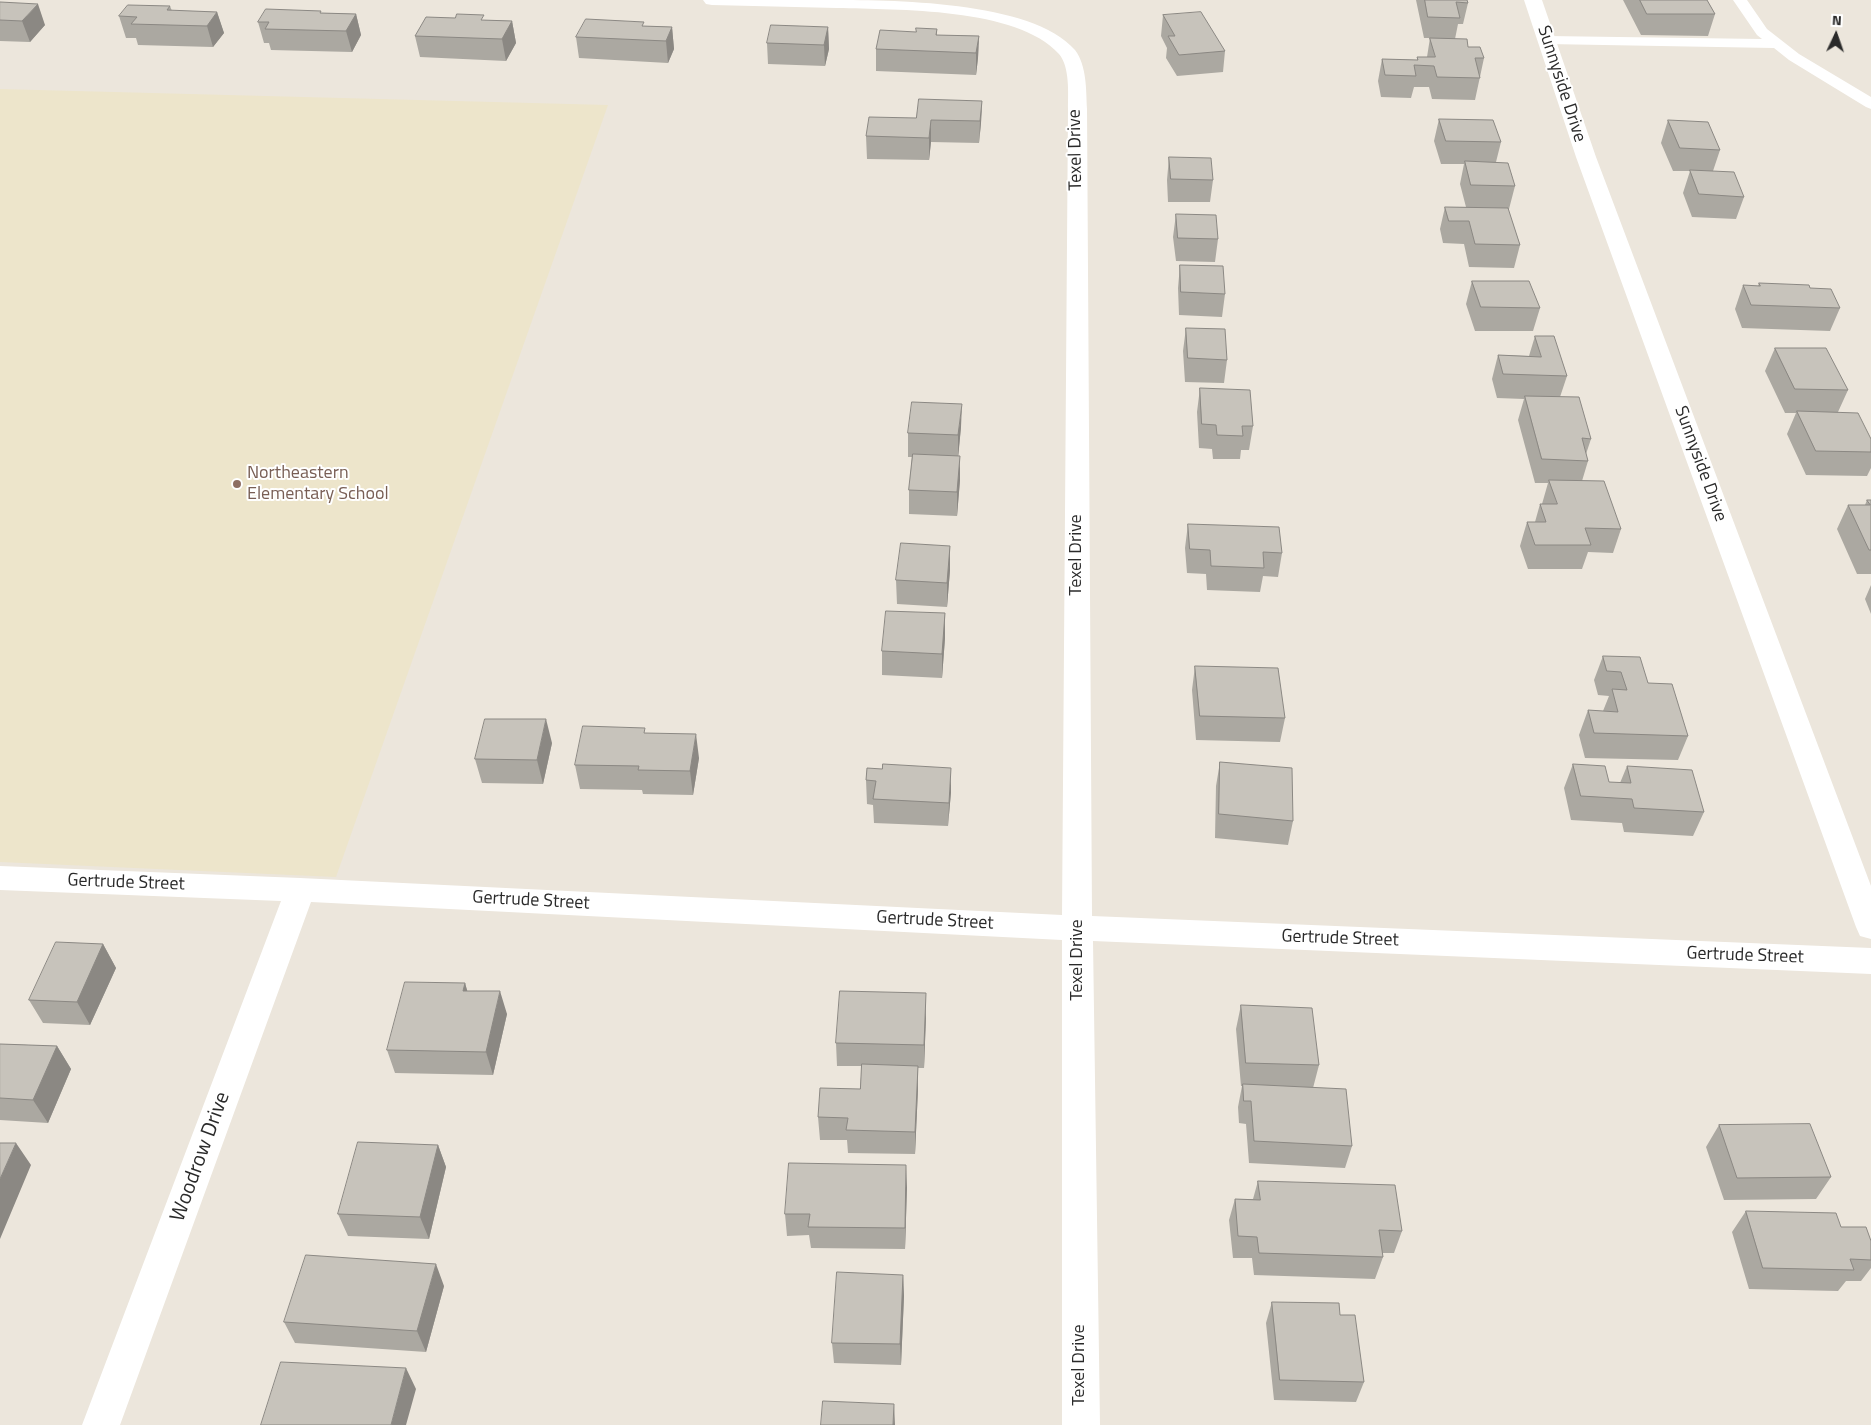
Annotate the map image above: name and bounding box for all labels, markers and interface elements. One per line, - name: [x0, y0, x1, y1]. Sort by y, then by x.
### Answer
- text: N: [1831, 9, 1842, 30]
- north arrow: [1811, 10, 1861, 60]
- street label: Sunnyside Drive: [1532, 23, 1590, 145]
- street label: Texel Drive: [1064, 109, 1088, 191]
- street label: Sunnyside Drive: [1669, 403, 1731, 525]
- place label: Northeastern Elementary School: [247, 463, 389, 506]
- marker: Northeastern Elementary School: [231, 478, 243, 490]
- street label: Texel Drive: [1066, 514, 1088, 596]
- street label: Gertrude Street: [67, 870, 185, 896]
- street label: Gertrude Street: [472, 887, 590, 915]
- street label: Gertrude Street: [876, 907, 994, 935]
- street label: Texel Drive: [1067, 919, 1089, 1001]
- street label: Gertrude Street: [1281, 926, 1399, 952]
- street label: Gertrude Street: [1686, 943, 1804, 969]
- street label: Woodrow Drive: [166, 1089, 236, 1225]
- street label: Texel Drive: [1069, 1324, 1091, 1406]

